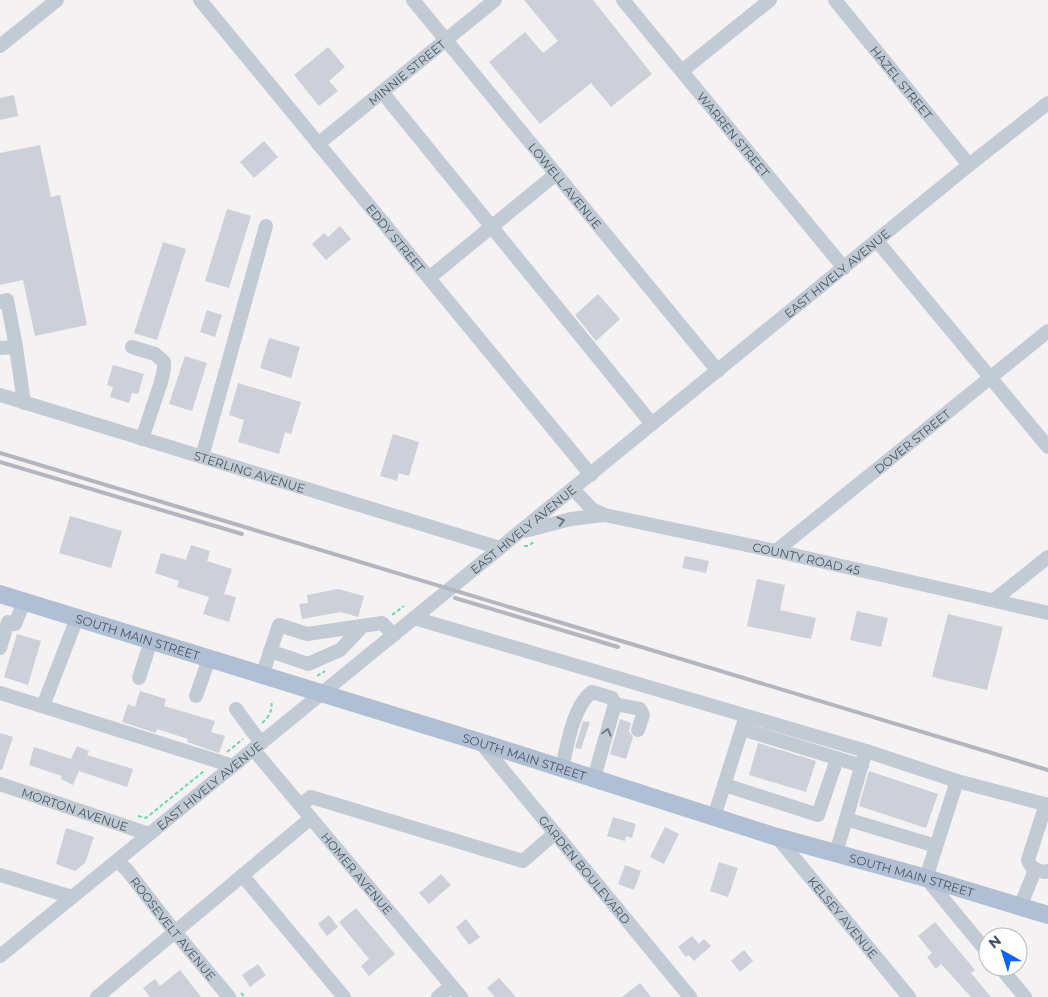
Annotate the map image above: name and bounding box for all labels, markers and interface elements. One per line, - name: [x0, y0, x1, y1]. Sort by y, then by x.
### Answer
- street label: MINNIE STREET: [365, 36, 448, 108]
- street label: HAZEL STREET: [868, 43, 936, 122]
- street label: WARREN STREET: [694, 89, 773, 180]
- street label: LOWELL AVENUE: [526, 139, 605, 231]
- street label: EDDY STREET: [363, 201, 428, 275]
- street label: EAST HIVELY AVENUE: [781, 225, 893, 321]
- street label: DOVER STREET: [871, 406, 953, 476]
- street label: STERLING AVENUE: [192, 447, 307, 495]
- street label: EAST HIVELY AVENUE: [467, 482, 579, 577]
- one-way arrow: [556, 516, 565, 527]
- street label: COUNTY ROAD 45: [751, 539, 862, 578]
- street label: SOUTH MAIN STREET: [74, 610, 202, 663]
- one-way arrow: [602, 728, 612, 736]
- street label: SOUTH MAIN STREET: [461, 730, 588, 783]
- street label: EAST HIVELY AVENUE: [153, 738, 265, 833]
- street label: MORTON AVENUE: [20, 784, 130, 834]
- street label: GARDEN BOULEVARD: [536, 812, 634, 927]
- street label: HOMER AVENUE: [318, 829, 396, 917]
- street label: SOUTH MAIN STREET: [848, 850, 976, 900]
- street label: KELSEY AVENUE: [805, 873, 881, 961]
- street label: ROOSEVELT AVENUE: [127, 874, 219, 983]
- north arrow: [978, 927, 1028, 977]
- text: N: [985, 931, 1005, 952]

